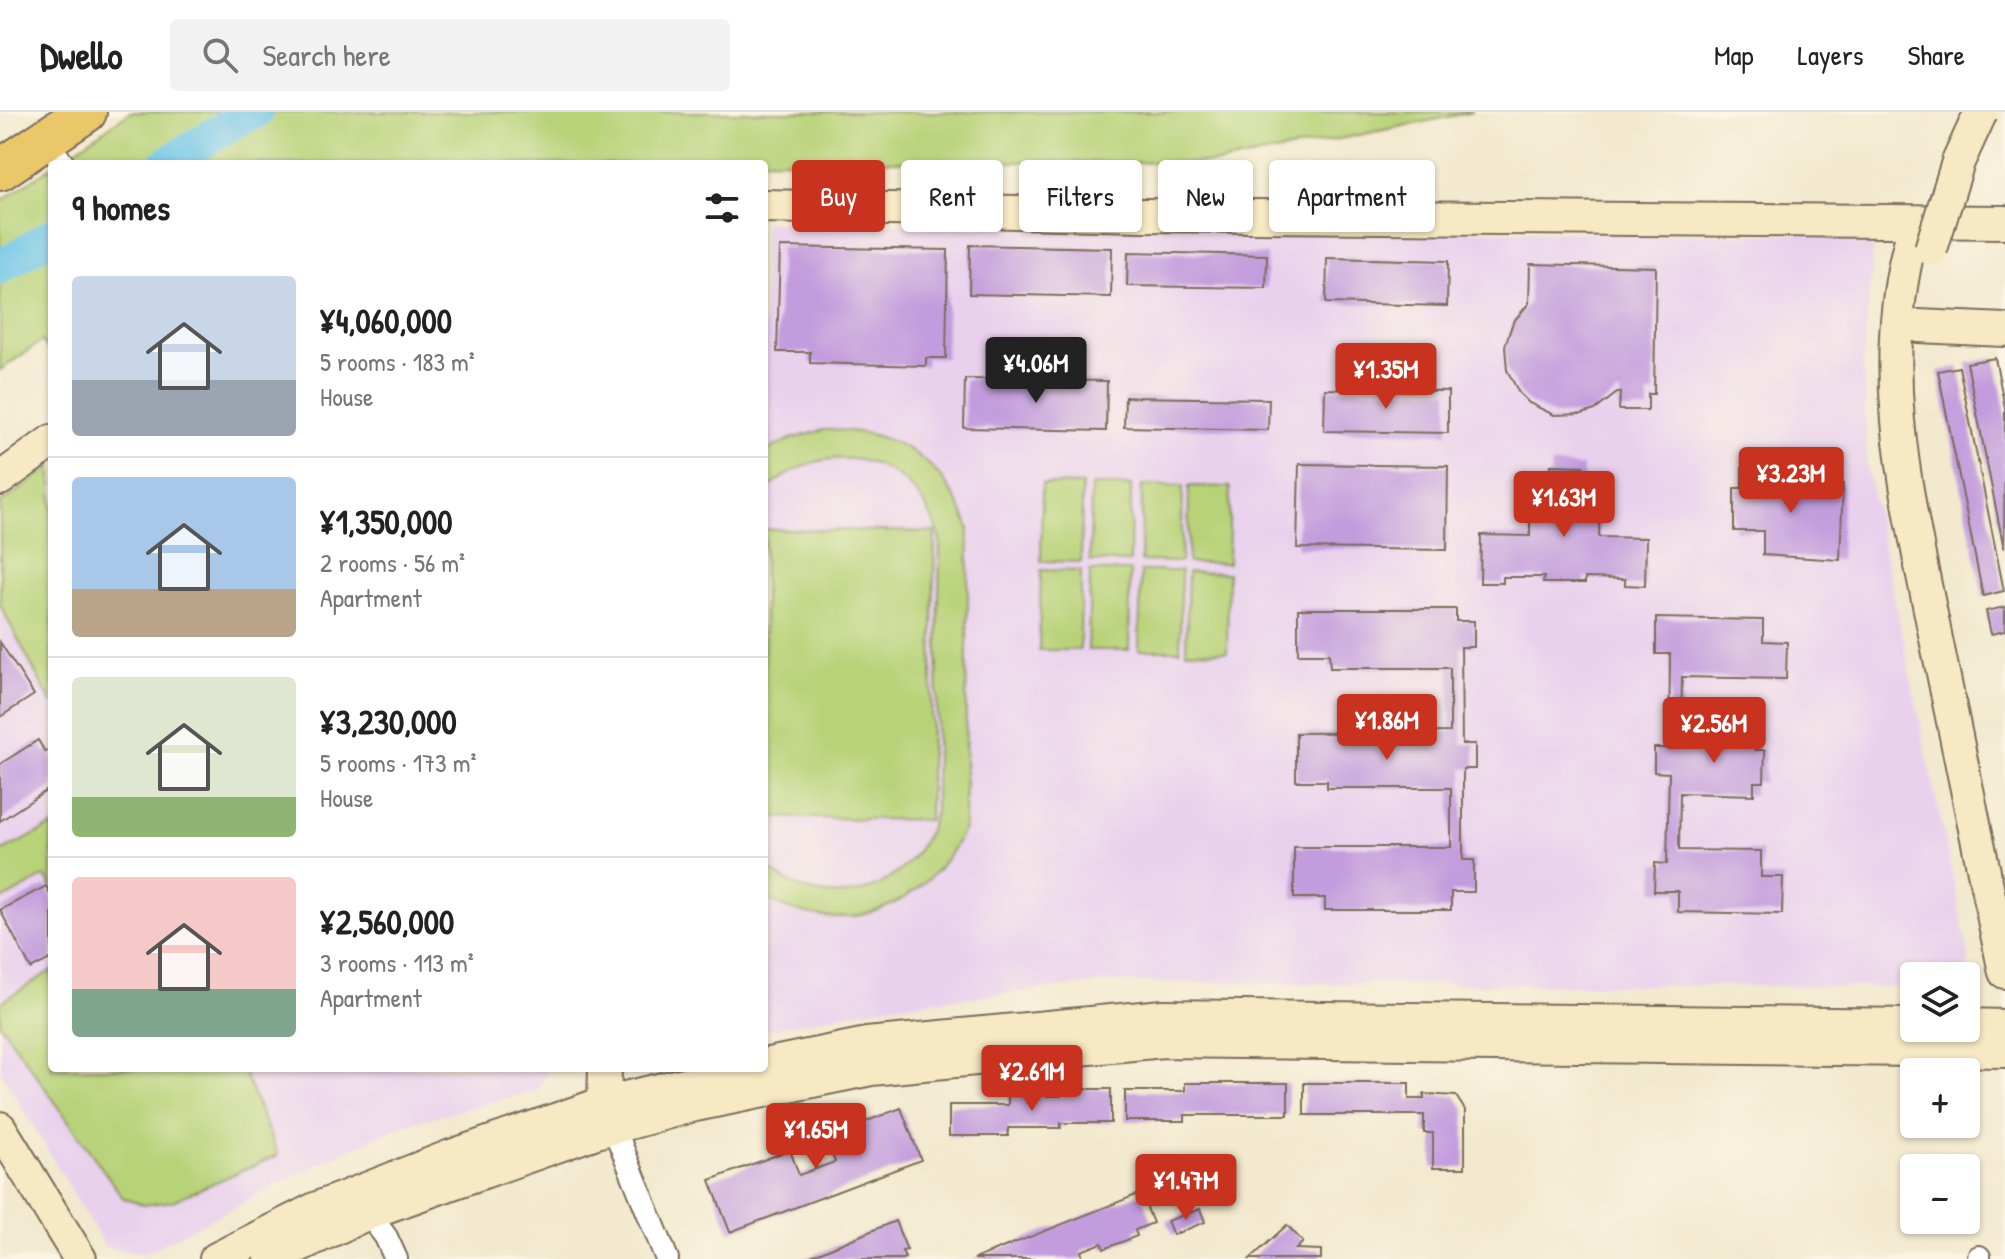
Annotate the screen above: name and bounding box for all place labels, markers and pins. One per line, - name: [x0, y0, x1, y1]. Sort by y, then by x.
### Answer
- pin: ¥4.06M: [971, 337, 1101, 405]
- pin: ¥1.35M: [1321, 343, 1451, 411]
- pin: ¥3.23M: [1726, 447, 1856, 515]
- pin: ¥1.63M: [1499, 471, 1629, 539]
- pin: ¥1.86M: [1322, 694, 1452, 762]
- pin: ¥2.56M: [1649, 697, 1779, 765]
- pin: ¥2.61M: [967, 1045, 1097, 1113]
- pin: ¥1.65M: [751, 1103, 881, 1171]
- pin: ¥1.47M: [1121, 1154, 1251, 1222]

